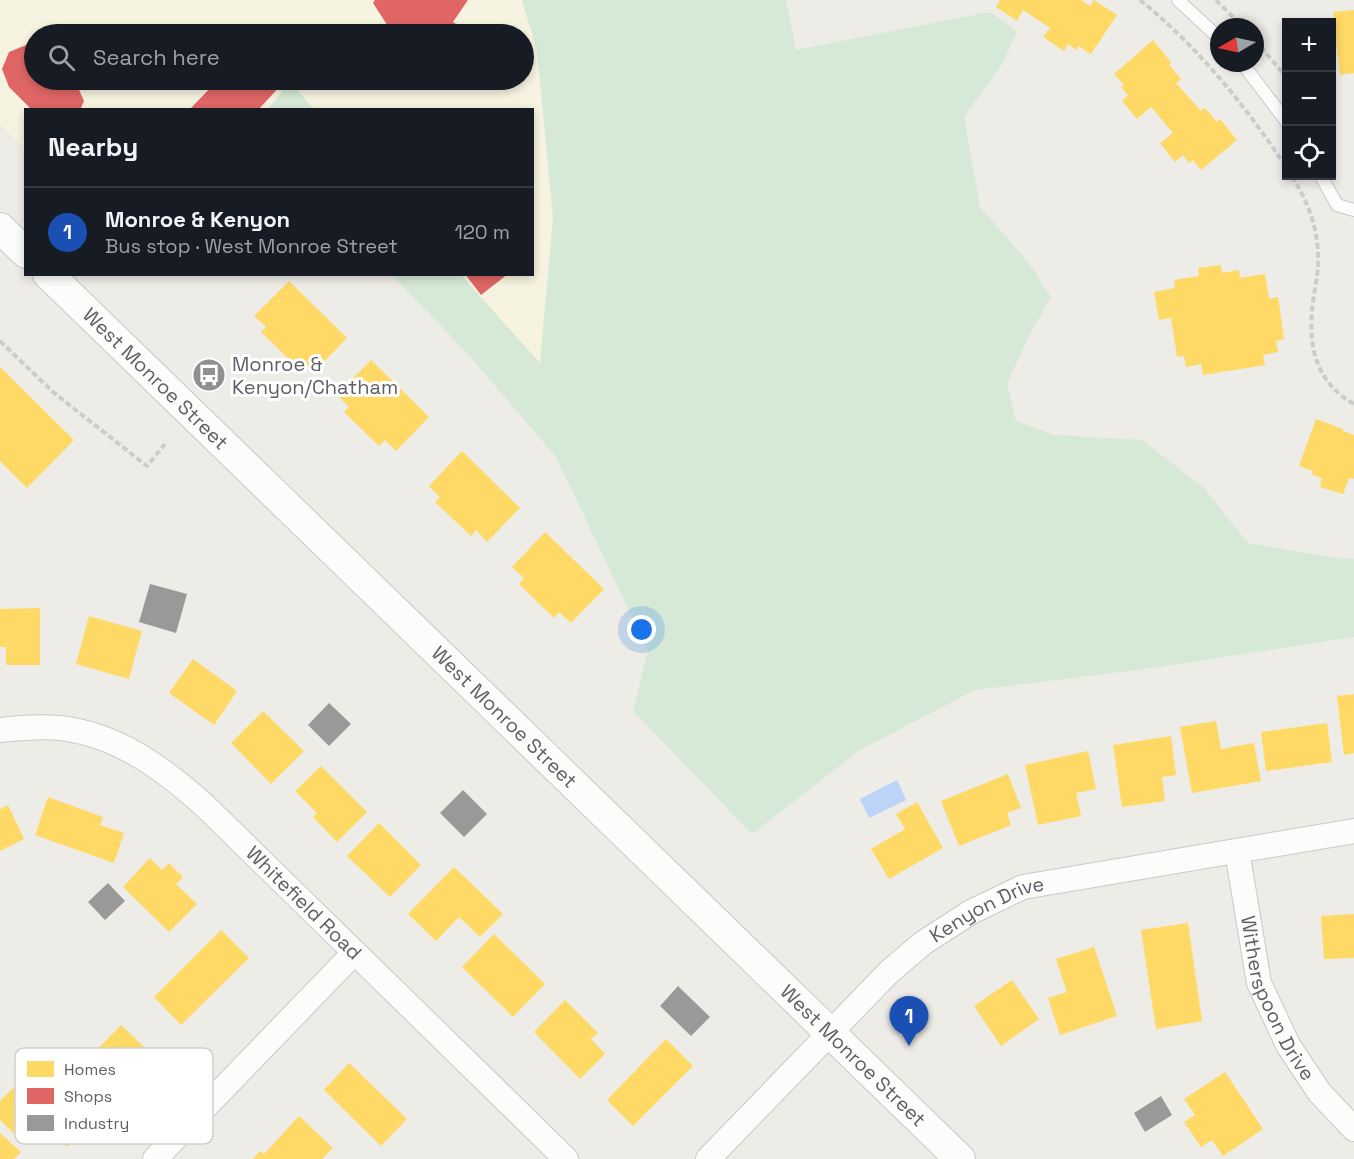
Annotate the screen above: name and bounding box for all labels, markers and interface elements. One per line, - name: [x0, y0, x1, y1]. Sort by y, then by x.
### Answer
- north arrow: [1210, 18, 1264, 72]
- map controls: [1282, 18, 1336, 180]
- button: +: [1282, 18, 1336, 72]
- search box: [24, 24, 534, 90]
- icon: search: [45, 41, 78, 74]
- text: Search here: [93, 43, 220, 71]
- button: −: [1282, 72, 1336, 126]
- button: locate: [1282, 126, 1336, 180]
- text: Nearby: [48, 130, 138, 164]
- text: Monroe & Kenyon: [105, 205, 290, 233]
- text: 1: [63, 219, 72, 245]
- text: 120 m: [454, 219, 510, 245]
- text: Bus stop · West Monroe Street: [105, 233, 398, 259]
- street label: West Monroe Street: [77, 302, 234, 455]
- place label: Monroe & Kenyon/Chatham: [232, 351, 398, 400]
- bus stop icon: Monroe & Kenyon/Chatham: [191, 357, 227, 393]
- your location: [627, 615, 656, 644]
- street label: West Monroe Street: [426, 640, 583, 794]
- street label: Whitefield Road: [240, 840, 367, 965]
- street label: Kenyon Drive: [925, 871, 1046, 948]
- street label: Witherspoon Drive: [1235, 914, 1321, 1086]
- street label: West Monroe Street: [775, 979, 932, 1132]
- pin: 1: [890, 996, 928, 1046]
- legend: [15, 1048, 213, 1144]
- text: Homes: [64, 1059, 116, 1080]
- text: Shops: [64, 1086, 112, 1107]
- text: Industry: [64, 1113, 129, 1134]

